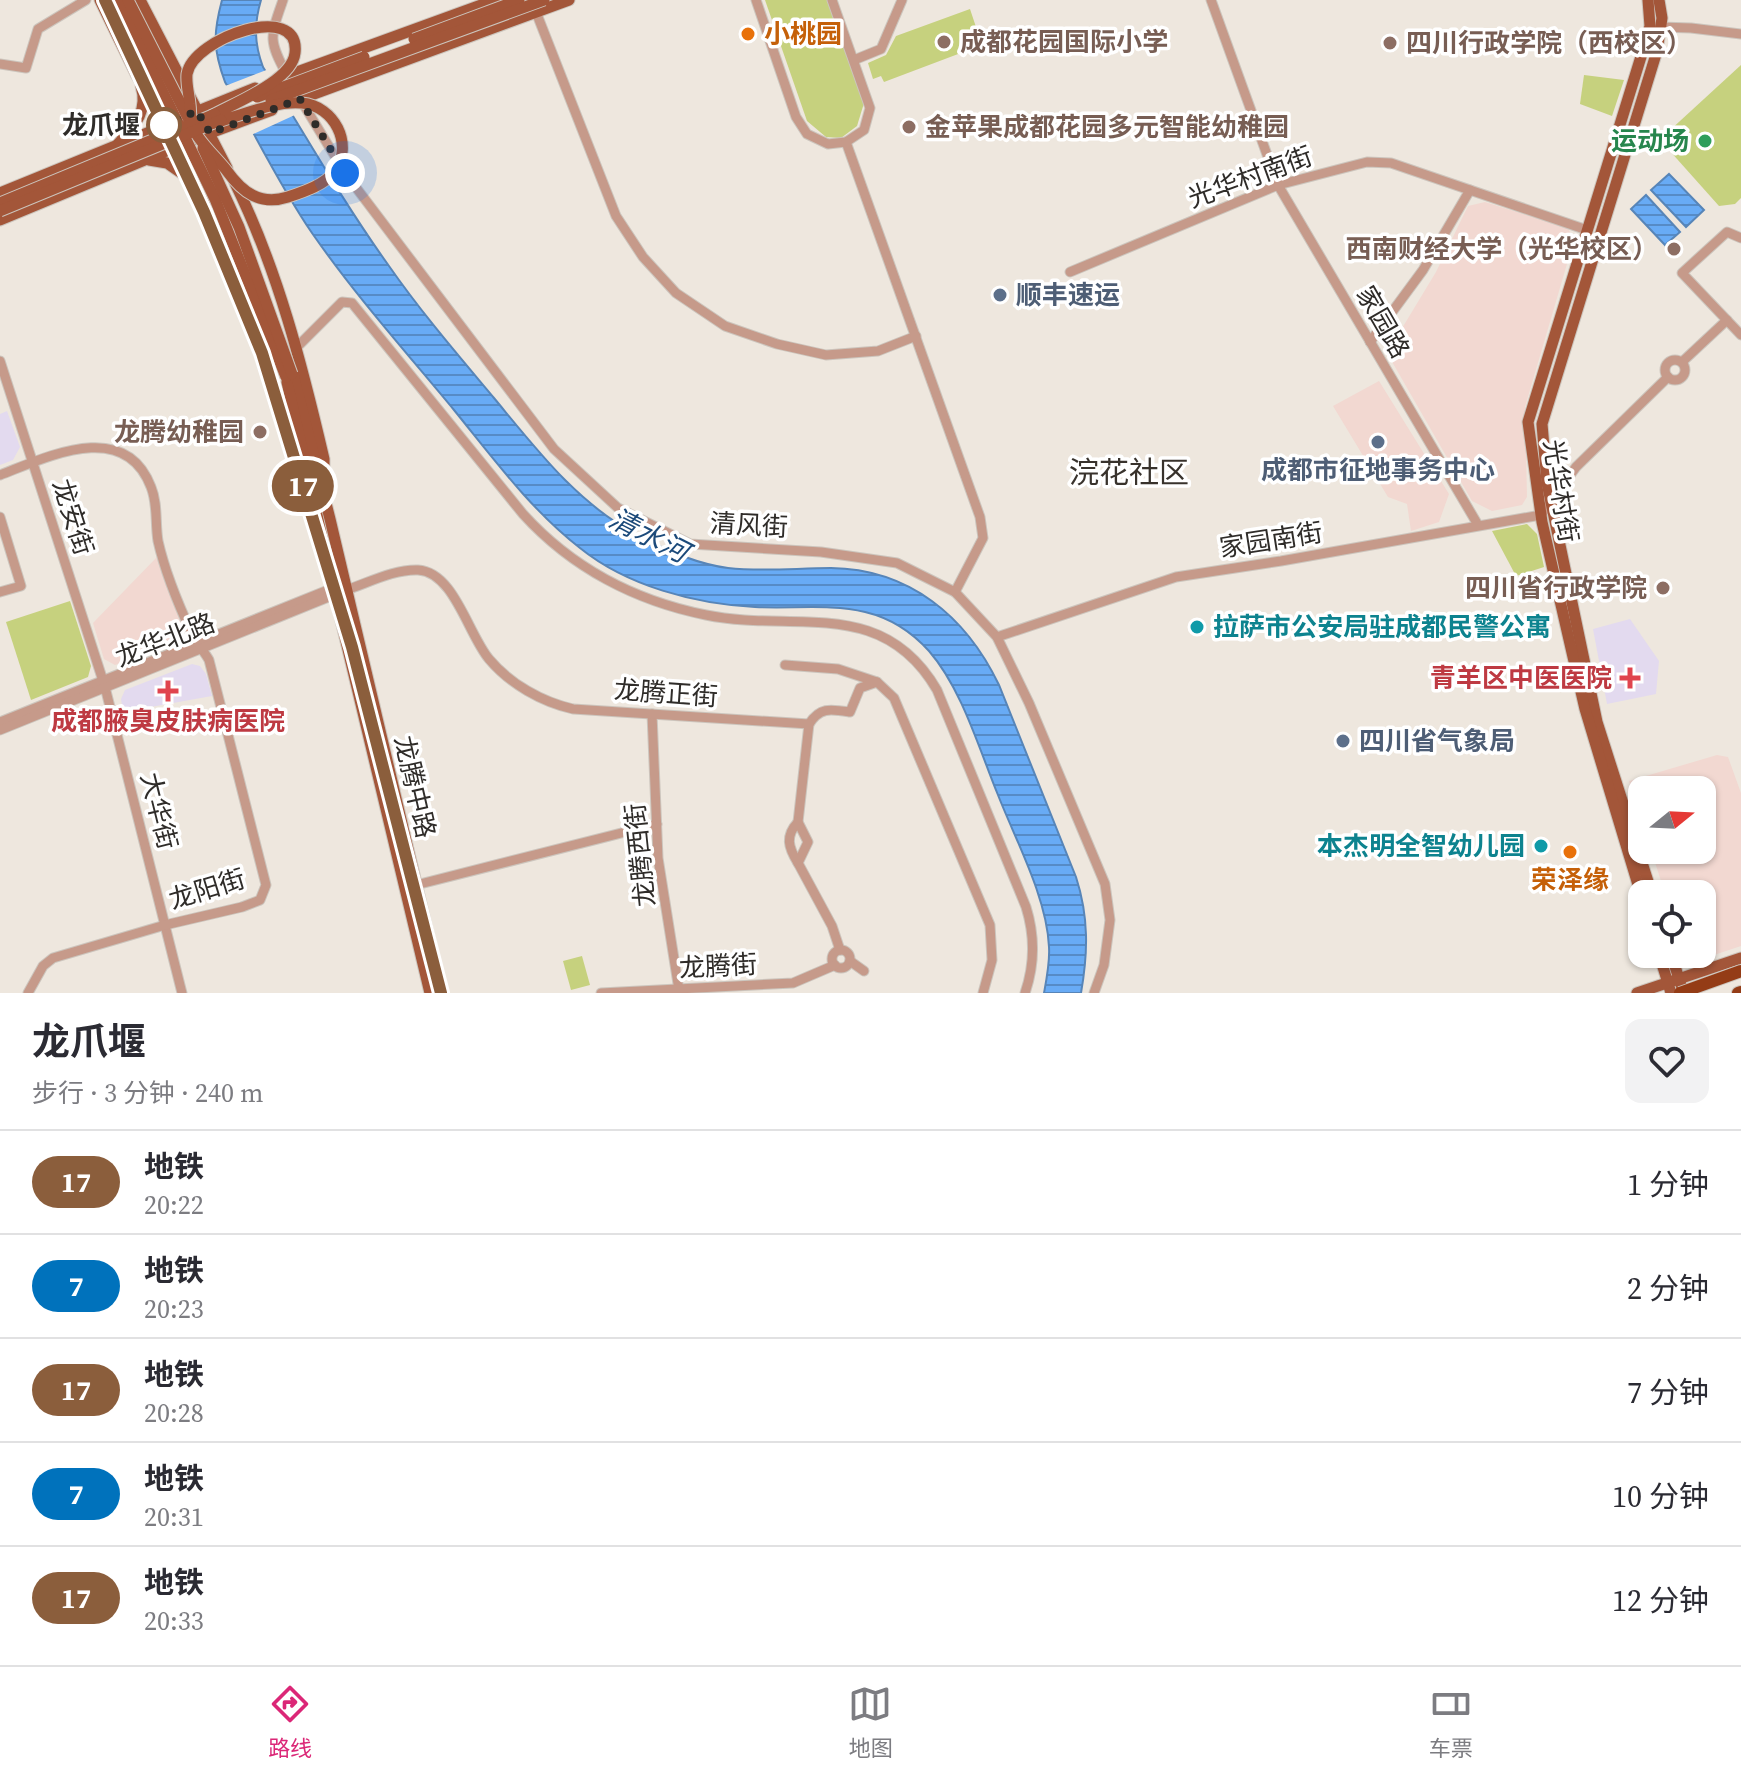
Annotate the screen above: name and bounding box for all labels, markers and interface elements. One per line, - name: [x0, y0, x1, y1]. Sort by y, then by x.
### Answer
- place label: 小桃园: [764, 16, 842, 52]
- place label: 成都花园国际小学: [960, 24, 1168, 60]
- marker: 小桃园: [739, 25, 757, 43]
- place label: 四川行政学院（西校区）: [1406, 25, 1692, 61]
- marker: 成都花园国际小学: [935, 33, 953, 51]
- marker: 四川行政学院（西校区）: [1381, 34, 1399, 52]
- place label: 龙爪堰: [62, 107, 140, 143]
- marker: 龙爪堰: [147, 108, 181, 142]
- place label: 金苹果成都花园多元智能幼稚园: [925, 109, 1289, 145]
- marker: 金苹果成都花园多元智能幼稚园: [900, 118, 918, 136]
- place label: 运动场: [1611, 123, 1689, 159]
- marker: 运动场: [1696, 132, 1714, 150]
- street label: 光华村南街: [1183, 138, 1317, 216]
- your location: [325, 153, 365, 193]
- place label: 西南财经大学（光华校区）: [1346, 231, 1658, 267]
- marker: 西南财经大学（光华校区）: [1665, 240, 1683, 258]
- place label: 顺丰速运: [1016, 277, 1120, 313]
- street label: 家园路: [1348, 279, 1418, 365]
- marker: 顺丰速运: [991, 286, 1009, 304]
- place label: 龙腾幼稚园: [114, 414, 244, 450]
- marker: 龙腾幼稚园: [251, 423, 269, 441]
- marker: 成都市征地事务中心: [1369, 433, 1387, 451]
- street label: 光华村街: [1535, 437, 1587, 545]
- district label: 浣花社区: [1069, 452, 1189, 493]
- place label: 成都市征地事务中心: [1261, 452, 1495, 488]
- line badge: 17: [267, 460, 339, 512]
- text: 17: [288, 467, 318, 505]
- street label: 龙安街: [44, 474, 102, 560]
- water label: 清水河: [603, 499, 699, 573]
- street label: 清风街: [709, 505, 789, 545]
- street label: 家园南街: [1217, 514, 1325, 566]
- place label: 四川省行政学院: [1465, 570, 1647, 606]
- marker: 四川省行政学院: [1654, 579, 1672, 597]
- street label: 龙华北路: [110, 605, 220, 675]
- place label: 拉萨市公安局驻成都民警公寓: [1213, 609, 1551, 645]
- marker: 拉萨市公安局驻成都民警公寓: [1188, 618, 1206, 636]
- place label: 青羊区中医医院: [1430, 660, 1612, 696]
- marker: 青羊区中医医院: [1619, 667, 1641, 689]
- street label: 龙腾正街: [613, 671, 719, 715]
- marker: 成都腋臭皮肤病医院: [157, 680, 179, 702]
- place label: 成都腋臭皮肤病医院: [51, 703, 285, 739]
- place label: 四川省气象局: [1359, 723, 1515, 759]
- street label: 龙腾中路: [386, 732, 444, 842]
- marker: 四川省气象局: [1334, 732, 1352, 750]
- street label: 大华街: [132, 769, 186, 853]
- north arrow: [1628, 776, 1716, 864]
- map controls: [1628, 776, 1716, 968]
- street label: 龙腾西街: [617, 801, 663, 909]
- place label: 本杰明全智幼儿园: [1317, 828, 1525, 864]
- marker: 本杰明全智幼儿园: [1532, 837, 1550, 855]
- marker: 荣泽缘: [1561, 843, 1579, 861]
- street label: 龙阳街: [164, 860, 250, 918]
- place label: 荣泽缘: [1531, 862, 1609, 898]
- button: locate: [1628, 880, 1716, 968]
- street label: 龙腾街: [678, 946, 758, 986]
- text: 龙爪堰: [32, 1016, 146, 1068]
- button: heart: [1625, 1019, 1709, 1103]
- text: 步行 · 3 分钟 · 240 m: [32, 1075, 263, 1111]
- text: 地铁: [144, 1146, 204, 1187]
- text: 17: [61, 1163, 91, 1201]
- text: 1 分钟: [1627, 1164, 1709, 1205]
- text: 20:22: [144, 1187, 204, 1223]
- text: 地铁: [144, 1250, 204, 1291]
- text: 7: [68, 1267, 84, 1305]
- text: 2 分钟: [1627, 1268, 1709, 1309]
- text: 20:23: [144, 1291, 204, 1327]
- text: 地铁: [144, 1354, 204, 1395]
- text: 17: [61, 1371, 91, 1409]
- text: 7 分钟: [1627, 1372, 1709, 1413]
- text: 20:28: [144, 1395, 204, 1431]
- text: 地铁: [144, 1458, 204, 1499]
- text: 7: [68, 1475, 84, 1513]
- text: 10 分钟: [1612, 1476, 1709, 1517]
- text: 20:31: [144, 1499, 204, 1535]
- text: 地铁: [144, 1562, 204, 1603]
- text: 17: [61, 1579, 91, 1617]
- text: 12 分钟: [1612, 1580, 1709, 1621]
- text: 20:33: [144, 1603, 204, 1639]
- tab: 路线: [268, 1682, 312, 1763]
- tab: 地图: [848, 1682, 893, 1763]
- tab: 车票: [1429, 1682, 1473, 1763]

